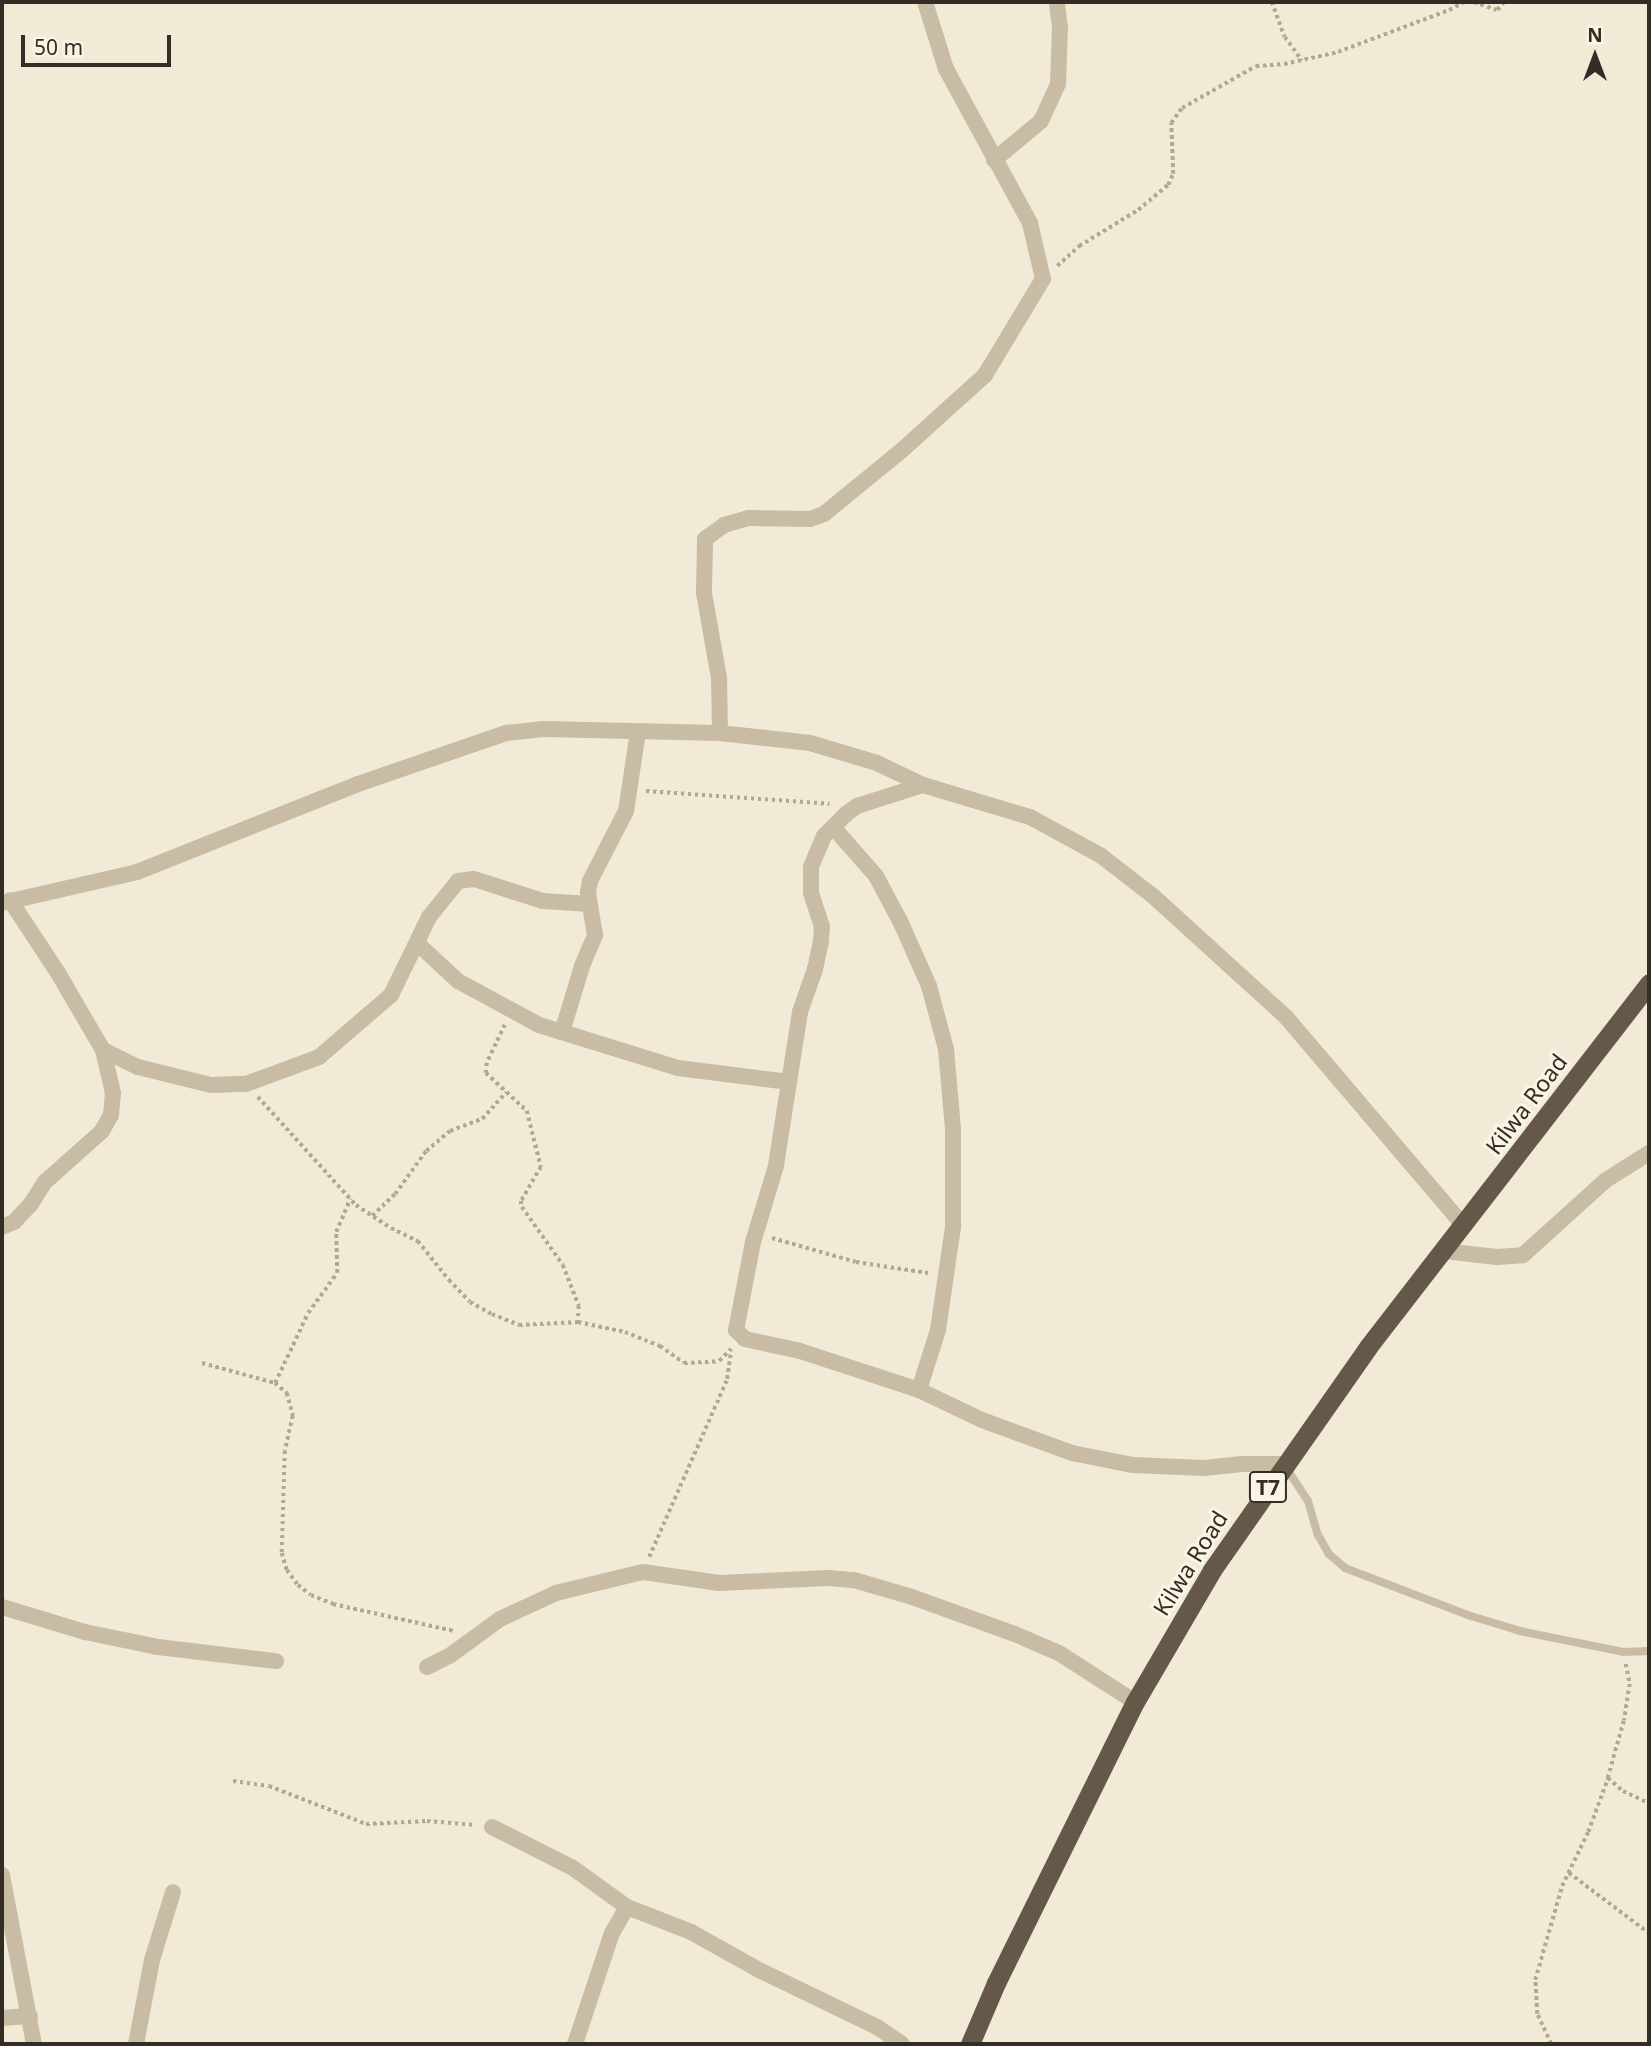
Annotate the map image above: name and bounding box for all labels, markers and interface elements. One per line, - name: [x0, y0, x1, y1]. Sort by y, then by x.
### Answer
- scale bar: [24, 21, 175, 65]
- north arrow: [1560, 21, 1630, 91]
- text: N: [1587, 22, 1603, 48]
- text: 50 m: [34, 33, 83, 61]
- street label: Kilwa Road: [1479, 1048, 1573, 1160]
- road number: T7: [1249, 1470, 1287, 1504]
- street label: Kilwa Road: [1147, 1506, 1233, 1620]

